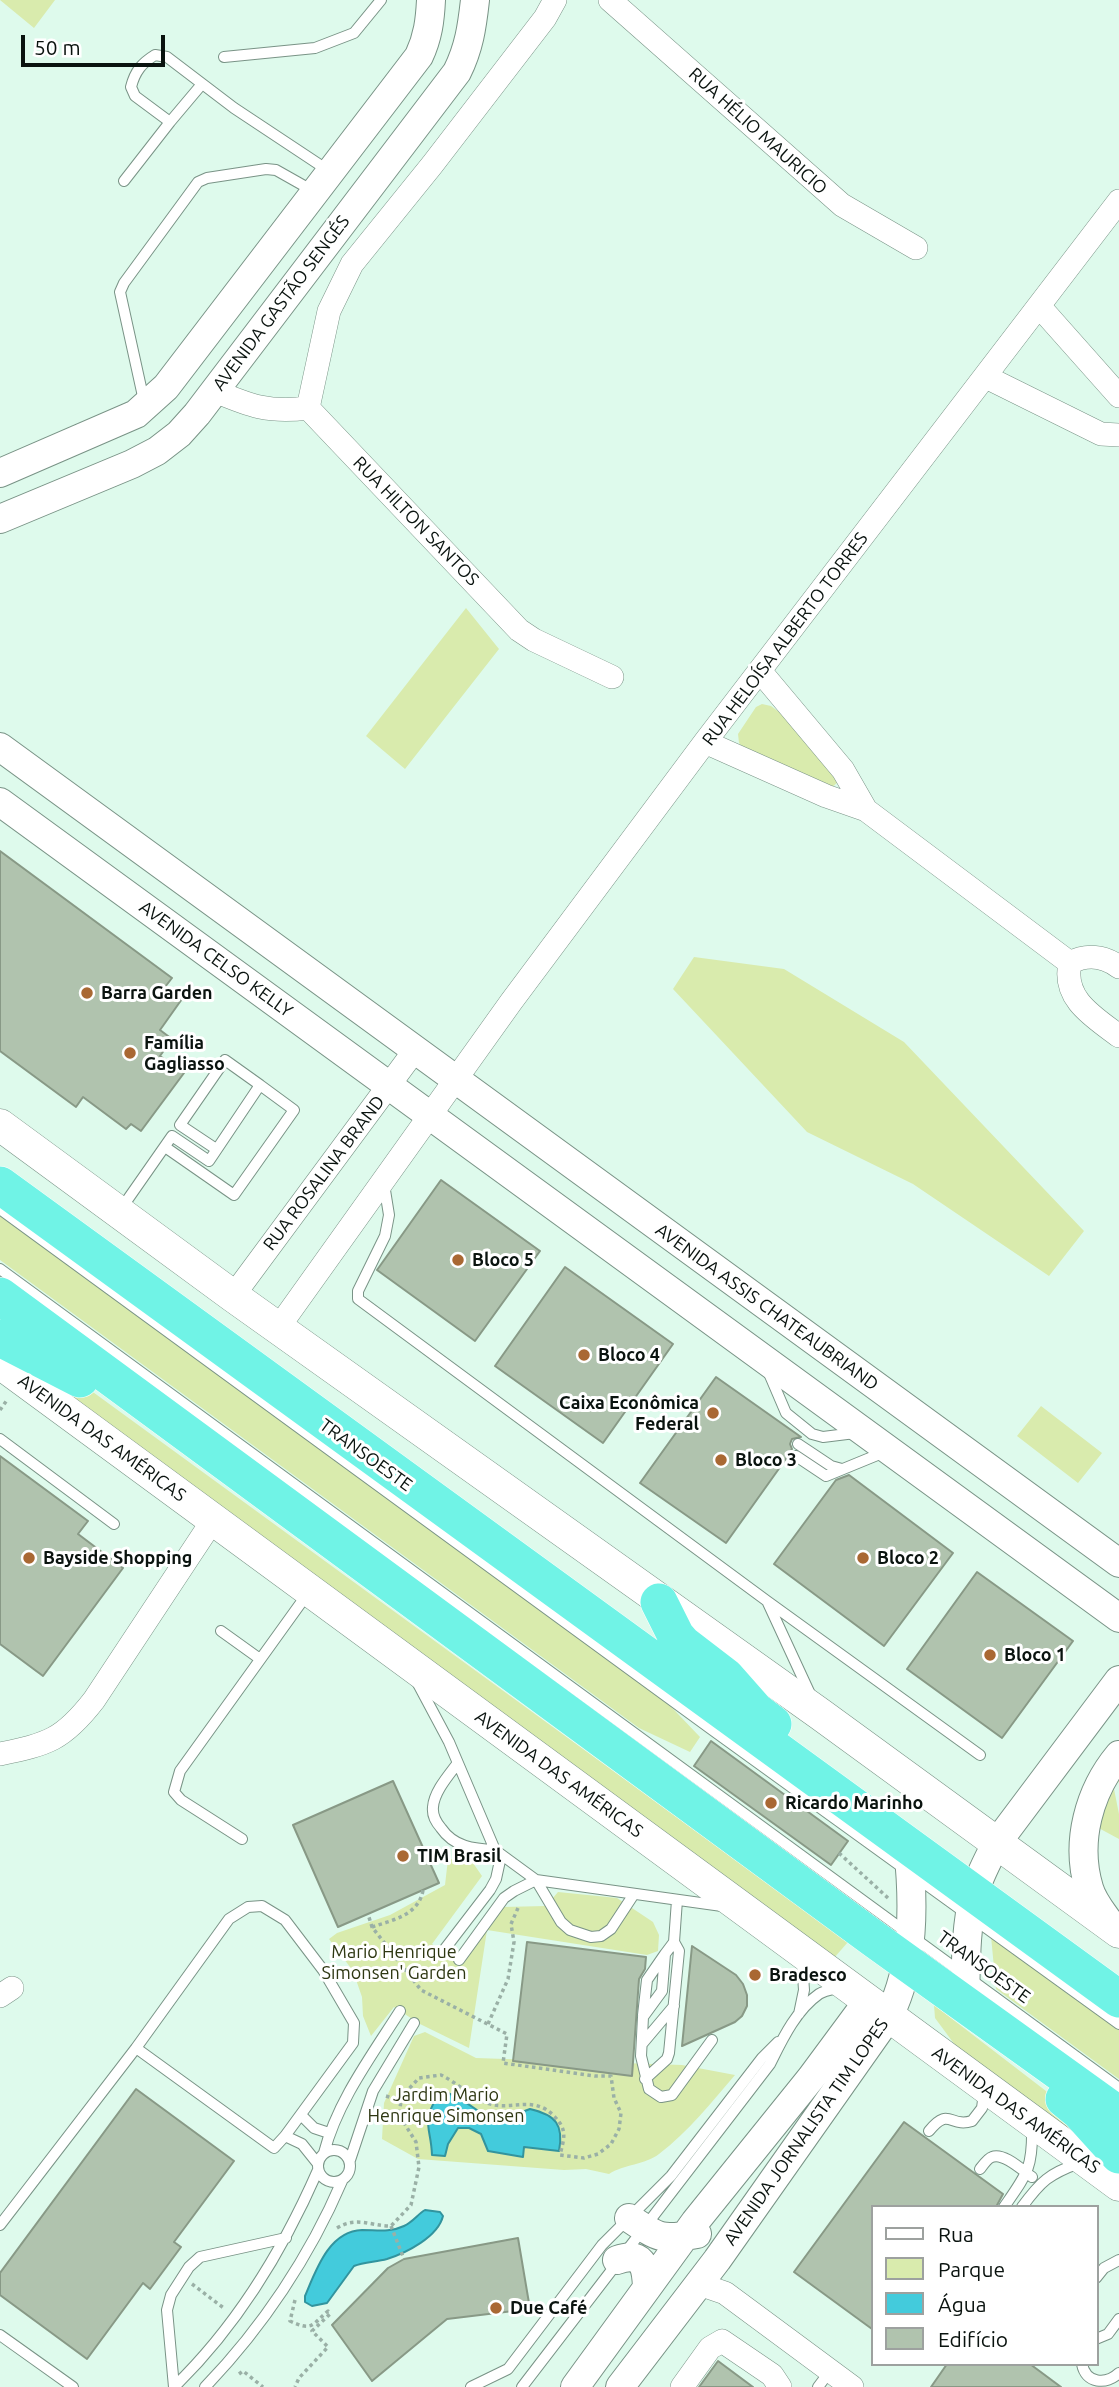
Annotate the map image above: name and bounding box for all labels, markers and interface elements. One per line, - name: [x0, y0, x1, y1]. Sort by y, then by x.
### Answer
- scale bar: [24, 21, 168, 65]
- text: 50 m: [34, 35, 81, 59]
- street label: RUA HÉLIO MAURICIO: [684, 63, 832, 199]
- street label: AVENIDA GASTÃO SENGÉS: [208, 211, 354, 395]
- street label: RUA HILTON SANTOS: [349, 452, 483, 590]
- street label: RUA HELOÍSA ALBERTO TORRES: [698, 528, 872, 750]
- street label: AVENIDA CELSO KELLY: [135, 896, 297, 1022]
- place label: Barra Garden: [101, 982, 213, 1004]
- marker: Barra Garden: [79, 985, 95, 1001]
- place label: Família Gagliasso: [144, 1032, 225, 1074]
- marker: Família Gagliasso: [122, 1045, 138, 1061]
- street label: RUA ROSALINA BRAND: [259, 1091, 389, 1255]
- street label: AVENIDA ASSIS CHATEAUBRIAND: [651, 1219, 883, 1395]
- place label: Bloco 5: [472, 1249, 534, 1271]
- marker: Bloco 5: [450, 1252, 466, 1268]
- place label: Bloco 4: [598, 1344, 660, 1366]
- marker: Bloco 4: [576, 1347, 592, 1363]
- street label: AVENIDA DAS AMÉRICAS: [14, 1370, 190, 1506]
- place label: Caixa Econômica Federal: [559, 1392, 699, 1434]
- marker: Caixa Econômica Federal: [705, 1405, 721, 1421]
- street label: TRANSOESTE: [315, 1414, 417, 1496]
- place label: Bloco 3: [735, 1449, 797, 1471]
- marker: Bloco 3: [713, 1452, 729, 1468]
- place label: Bayside Shopping: [43, 1547, 192, 1569]
- place label: Bloco 2: [877, 1547, 939, 1569]
- marker: Bayside Shopping: [21, 1550, 37, 1566]
- marker: Bloco 2: [855, 1550, 871, 1566]
- place label: Bloco 1: [1004, 1644, 1066, 1666]
- marker: Bloco 1: [982, 1647, 998, 1663]
- street label: AVENIDA DAS AMÉRICAS: [471, 1706, 647, 1842]
- place label: Ricardo Marinho: [785, 1792, 923, 1814]
- marker: Ricardo Marinho: [763, 1795, 779, 1811]
- place label: TIM Brasil: [417, 1845, 501, 1867]
- marker: TIM Brasil: [395, 1848, 411, 1864]
- street label: TRANSOESTE: [933, 1926, 1035, 2008]
- park label: Mario Henrique Simonsen' Garden: [321, 1941, 467, 1983]
- place label: Bradesco: [769, 1964, 847, 1986]
- marker: Bradesco: [747, 1967, 763, 1983]
- street label: AVENIDA JORNALISTA TIM LOPES: [719, 2014, 893, 2250]
- street label: AVENIDA DAS AMÉRICAS: [928, 2042, 1104, 2178]
- park label: Jardim Mario Henrique Simonsen: [368, 2084, 524, 2126]
- legend: [870, 2205, 1098, 2366]
- text: Rua: [938, 2222, 974, 2246]
- text: Parque: [938, 2257, 1005, 2281]
- text: Água: [938, 2292, 987, 2316]
- place label: Due Café: [510, 2297, 587, 2319]
- marker: Due Café: [488, 2300, 504, 2316]
- text: Edifício: [938, 2327, 1008, 2351]

